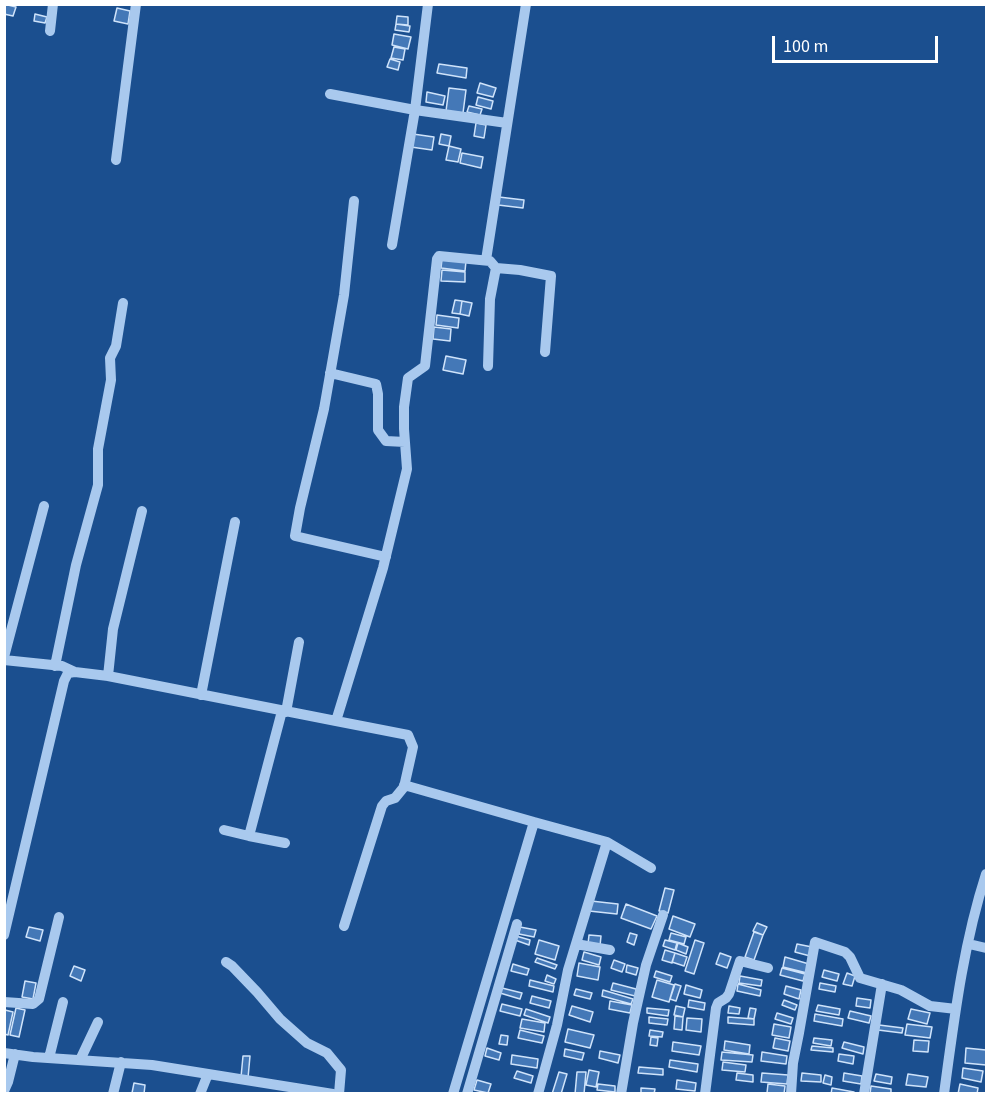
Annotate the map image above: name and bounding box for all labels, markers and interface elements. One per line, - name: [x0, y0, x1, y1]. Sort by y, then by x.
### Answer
- scale bar: [775, 24, 942, 62]
- text: 100 m: [783, 34, 828, 59]

